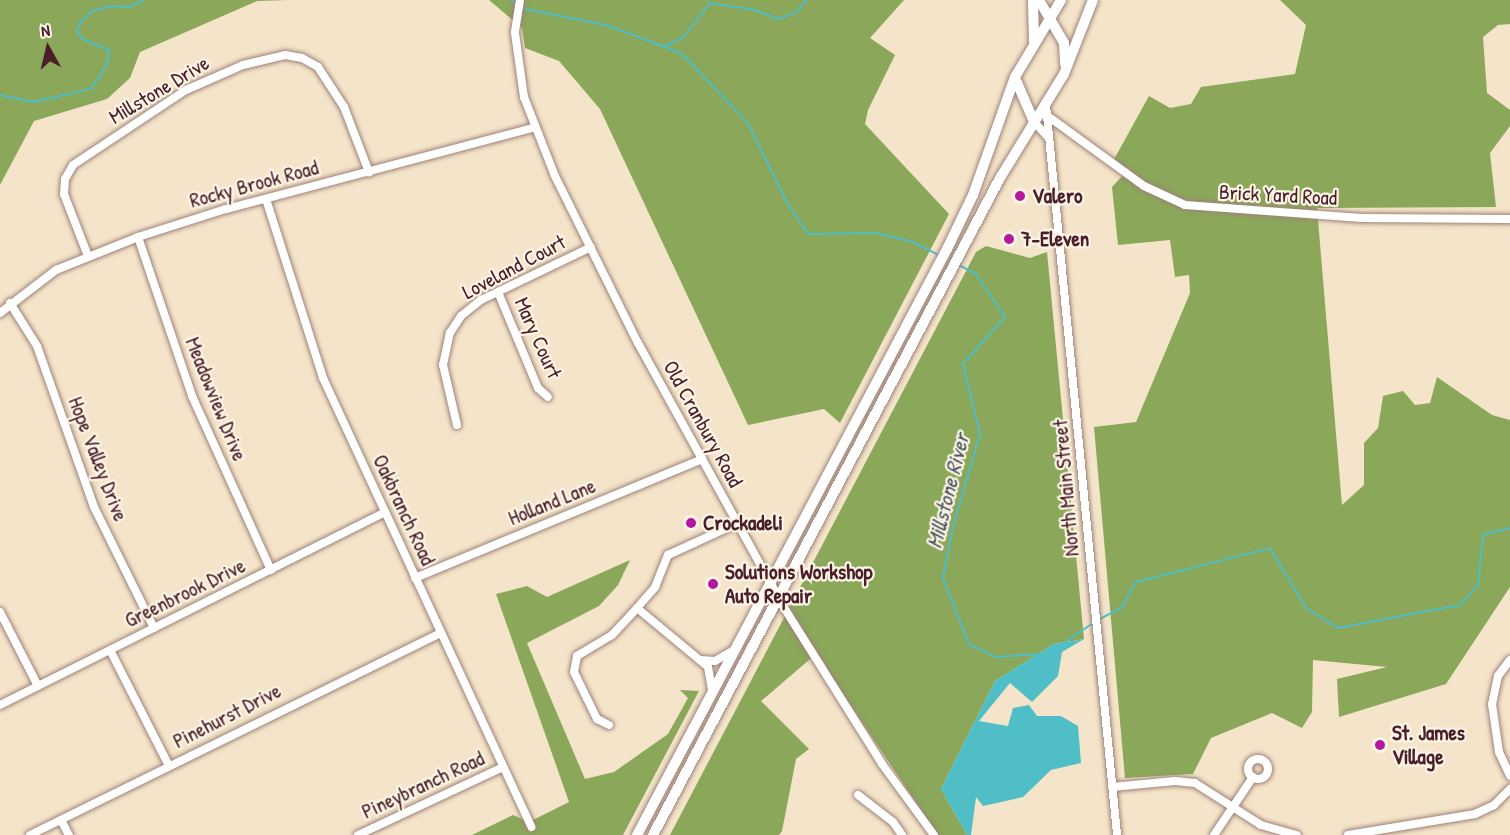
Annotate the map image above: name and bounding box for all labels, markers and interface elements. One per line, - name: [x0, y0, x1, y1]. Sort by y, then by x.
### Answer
- north arrow: [18, 18, 78, 78]
- text: N: [40, 19, 51, 42]
- street label: Millstone Drive: [104, 50, 214, 130]
- street label: Rocky Brook Road: [187, 155, 321, 213]
- street label: Brick Yard Road: [1218, 179, 1338, 211]
- place label: Valero: [1032, 183, 1083, 209]
- marker: Valero: [1013, 189, 1027, 203]
- place label: 7-Eleven: [1021, 226, 1089, 252]
- street label: Loveland Court: [458, 229, 570, 305]
- marker: 7-Eleven: [1002, 232, 1016, 246]
- street label: Mary Court: [509, 293, 567, 383]
- street label: Meadowview Drive: [180, 334, 252, 464]
- street label: Old Cranbury Road: [658, 356, 748, 492]
- street label: Hope Valley Drive: [63, 393, 133, 525]
- street label: North Main Street: [1047, 419, 1085, 557]
- water label: Millstone River: [921, 431, 975, 551]
- street label: Oakbranch Road: [367, 451, 441, 569]
- street label: Holland Lane: [505, 473, 599, 531]
- place label: Crockadeli: [703, 510, 783, 536]
- marker: Crockadeli: [684, 516, 698, 530]
- street label: Greenbrook Drive: [121, 553, 249, 633]
- place label: Solutions Workshop Auto Repair: [725, 559, 872, 609]
- marker: Solutions Workshop Auto Repair: [706, 577, 720, 591]
- street label: Pinehurst Drive: [169, 678, 285, 754]
- place label: St. James Village: [1392, 720, 1465, 770]
- marker: St. James Village: [1373, 738, 1387, 752]
- street label: Pineybranch Road: [358, 746, 488, 824]

